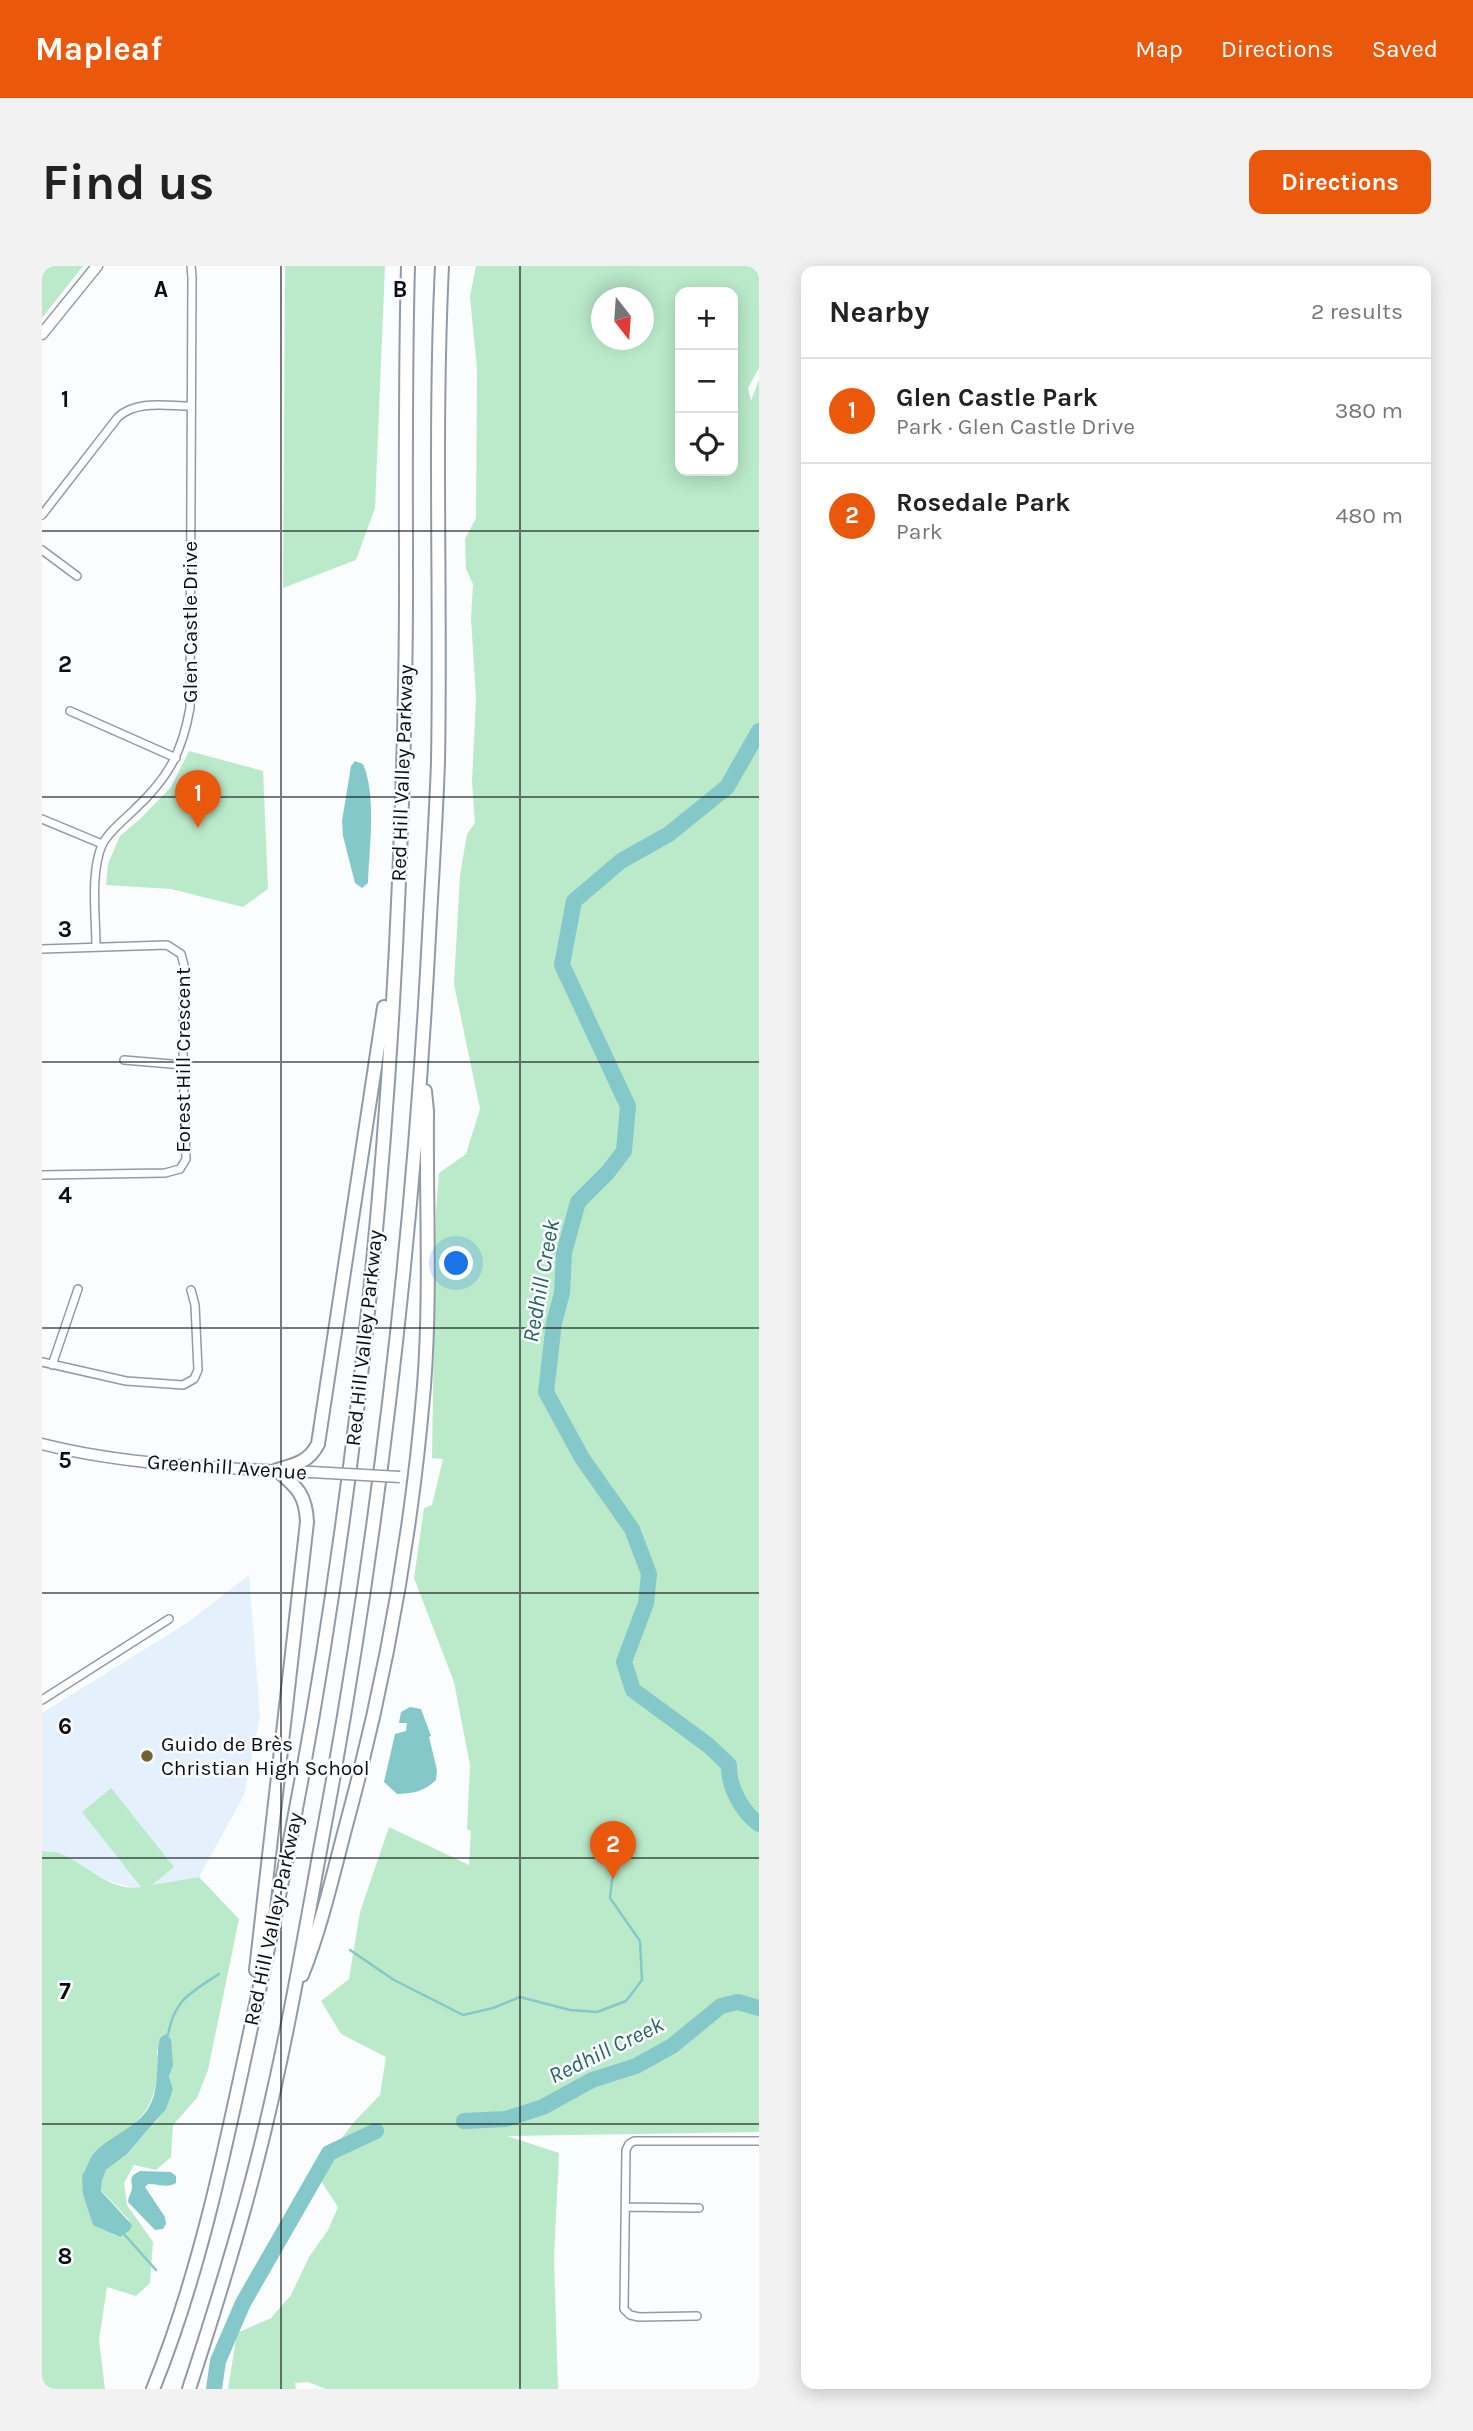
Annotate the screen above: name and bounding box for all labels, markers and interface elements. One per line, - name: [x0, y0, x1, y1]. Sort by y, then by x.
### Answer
- text: Mapleaf: [35, 30, 162, 68]
- text: Map: [1135, 35, 1183, 63]
- text: Directions: [1221, 35, 1334, 63]
- text: Saved: [1372, 35, 1438, 63]
- button: Directions: [1249, 150, 1431, 214]
- text: Find us: [42, 154, 214, 211]
- text: A: [154, 276, 168, 303]
- text: B: [393, 276, 407, 303]
- north arrow: [591, 287, 654, 350]
- map controls: [675, 287, 738, 476]
- button: +: [675, 287, 738, 350]
- text: Nearby: [829, 294, 929, 330]
- text: 2 results: [1311, 298, 1403, 325]
- button: −: [675, 350, 738, 413]
- text: Glen Castle Park: [896, 382, 1098, 413]
- text: 1: [61, 386, 69, 413]
- text: 1: [848, 397, 856, 424]
- text: 380 m: [1335, 397, 1403, 424]
- button: locate: [675, 413, 738, 476]
- text: Park · Glen Castle Drive: [896, 413, 1135, 440]
- text: Rosedale Park: [896, 487, 1070, 518]
- text: 2: [845, 502, 859, 529]
- text: 480 m: [1335, 502, 1403, 529]
- text: Park: [896, 518, 943, 545]
- street label: Glen Castle Drive: [178, 541, 202, 703]
- text: 2: [58, 651, 72, 678]
- street label: Red Hill Valley Parkway: [386, 664, 418, 882]
- pin: 1: [175, 770, 221, 828]
- text: 3: [58, 916, 72, 943]
- street label: Forest Hill Crescent: [171, 967, 195, 1153]
- text: 4: [58, 1182, 72, 1209]
- water label: Redhill Creek: [517, 1217, 565, 1345]
- street label: Red Hill Valley Parkway: [341, 1228, 387, 1447]
- your location: [439, 1246, 473, 1280]
- text: 5: [58, 1447, 72, 1474]
- street label: Greenhill Avenue: [146, 1449, 308, 1485]
- text: 6: [58, 1713, 72, 1740]
- place label: Guido de Brès Christian High School: [161, 1732, 370, 1780]
- marker: Guido de Brès Christian High School: [139, 1748, 155, 1764]
- street label: Red Hill Valley Parkway: [239, 1810, 307, 2028]
- pin: 2: [590, 1821, 636, 1879]
- text: 7: [59, 1978, 71, 2005]
- water label: Redhill Creek: [544, 2010, 668, 2089]
- text: 8: [58, 2243, 72, 2270]

